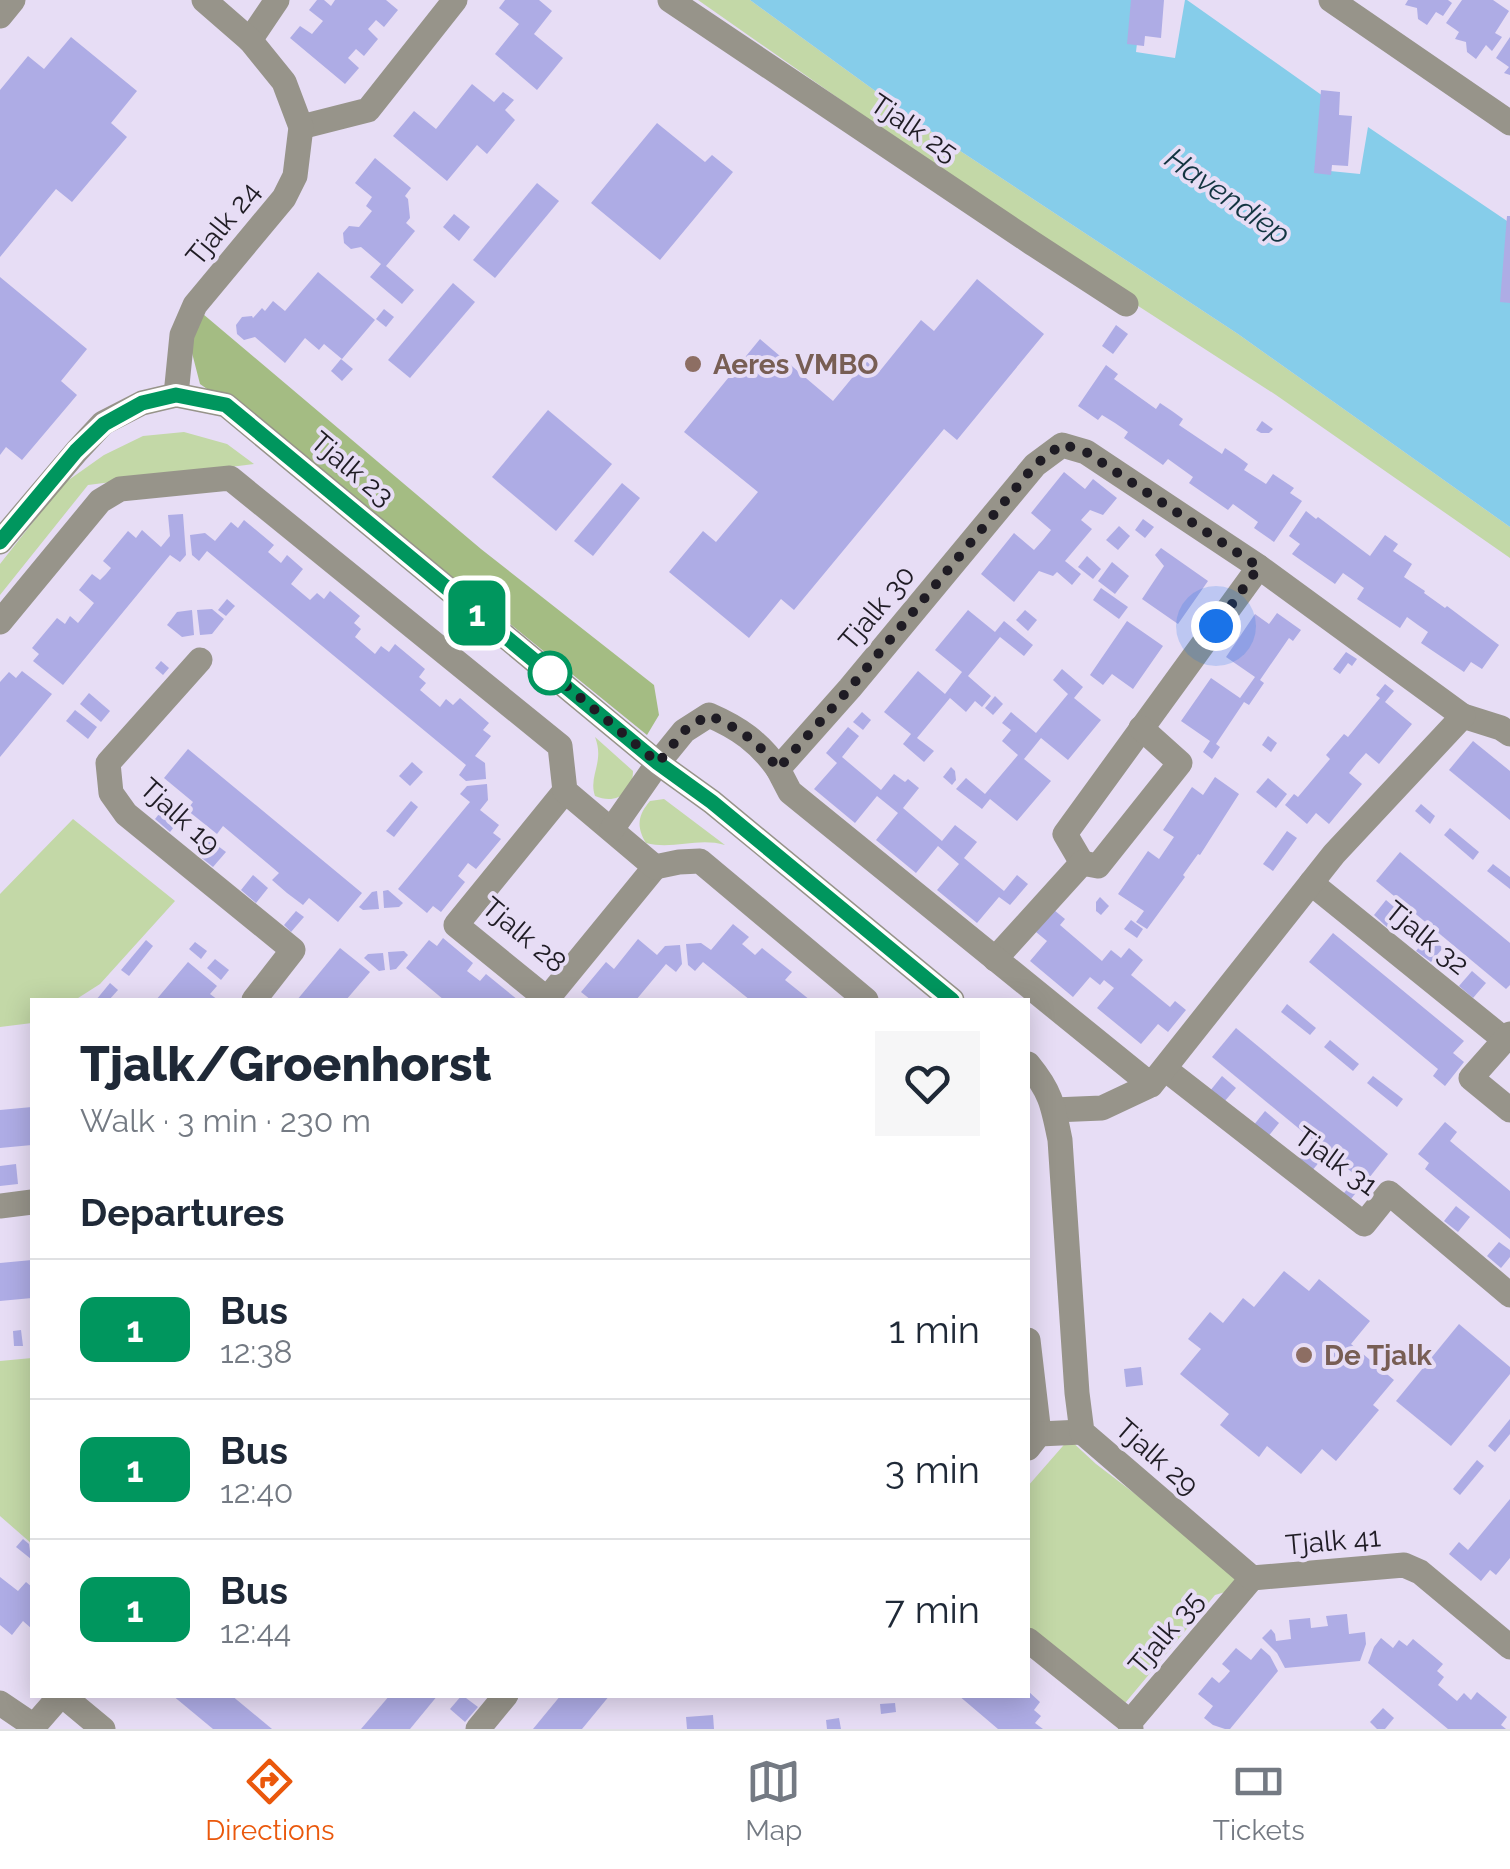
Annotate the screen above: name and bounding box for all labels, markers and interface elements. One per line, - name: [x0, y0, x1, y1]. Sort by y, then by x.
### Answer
- street label: Tjalk 25: [864, 87, 964, 169]
- water label: Havendiep: [1159, 140, 1297, 252]
- street label: Tjalk 24: [179, 175, 267, 273]
- place label: Aeres VMBO: [713, 348, 879, 381]
- marker: Aeres VMBO: [682, 353, 704, 375]
- street label: Tjalk 23: [304, 425, 400, 513]
- street label: Tjalk 30: [832, 559, 922, 657]
- line badge: 1: [444, 580, 510, 646]
- text: 1: [468, 593, 486, 634]
- your location: [1191, 601, 1241, 651]
- unlabelled marker: [529, 652, 571, 694]
- street label: Tjalk 19: [133, 771, 227, 861]
- street label: Tjalk 28: [475, 890, 573, 980]
- street label: Tjalk 32: [1379, 894, 1475, 982]
- button: heart: [875, 1031, 980, 1136]
- text: Tjalk/Groenhorst: [80, 1036, 492, 1092]
- text: Walk · 3 min · 230 m: [80, 1102, 371, 1139]
- street label: Tjalk 31: [1288, 1120, 1384, 1202]
- text: Departures: [80, 1190, 285, 1235]
- text: Bus: [220, 1288, 288, 1333]
- text: 1 min: [889, 1307, 980, 1352]
- text: 1: [126, 1309, 144, 1350]
- text: 12:38: [220, 1333, 292, 1370]
- place label: De Tjalk: [1324, 1339, 1432, 1372]
- marker: De Tjalk: [1293, 1344, 1315, 1366]
- street label: Tjalk 29: [1109, 1412, 1205, 1502]
- text: Bus: [220, 1428, 288, 1473]
- text: 3 min: [885, 1447, 980, 1492]
- text: 1: [126, 1449, 144, 1490]
- text: 12:40: [220, 1473, 293, 1510]
- street label: Tjalk 41: [1284, 1520, 1382, 1562]
- text: Bus: [220, 1568, 288, 1613]
- street label: Tjalk 35: [1122, 1585, 1210, 1681]
- text: 7 min: [885, 1587, 980, 1632]
- text: 1: [126, 1589, 144, 1630]
- text: 12:44: [220, 1613, 291, 1650]
- tab: Directions: [205, 1754, 335, 1847]
- tab: Map: [745, 1754, 802, 1847]
- tab: Tickets: [1213, 1754, 1305, 1847]

